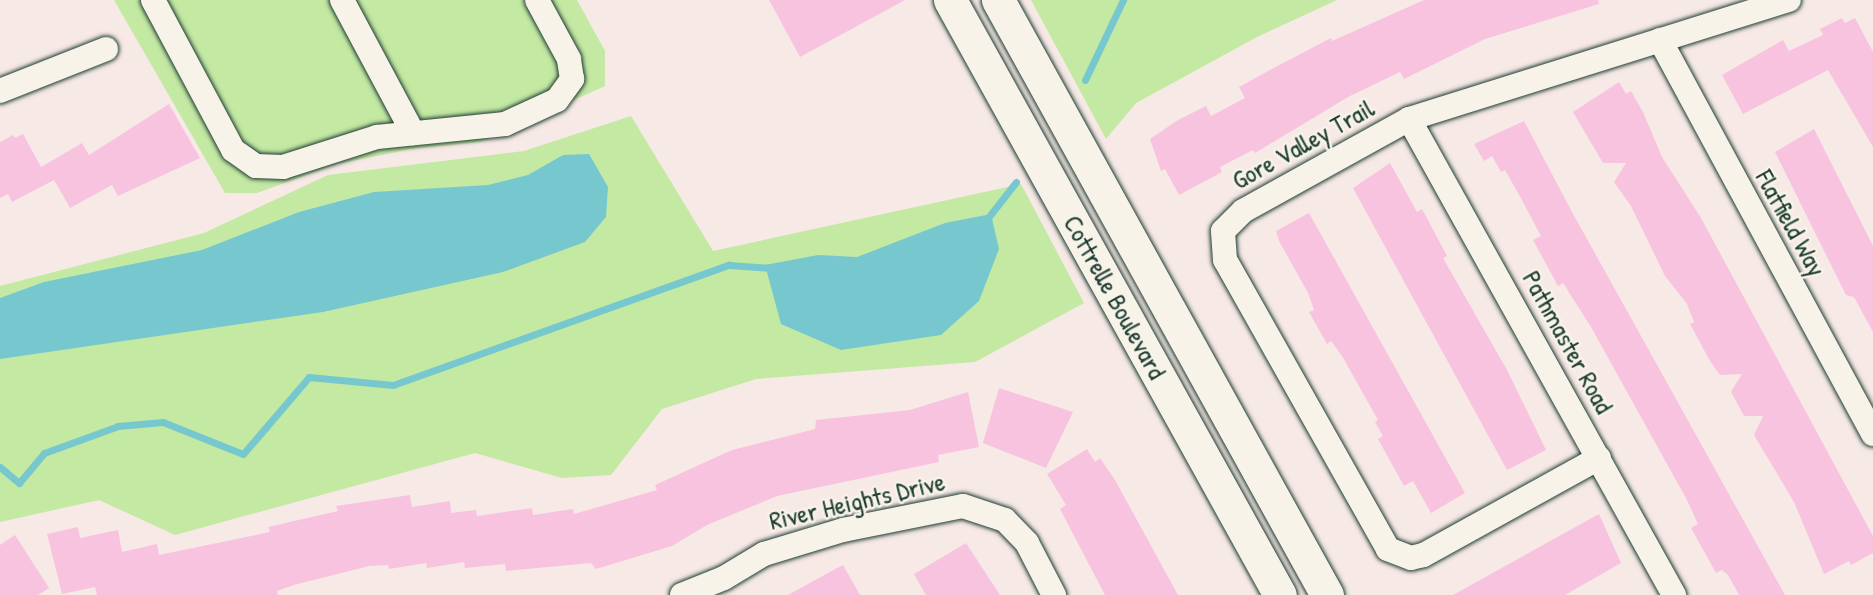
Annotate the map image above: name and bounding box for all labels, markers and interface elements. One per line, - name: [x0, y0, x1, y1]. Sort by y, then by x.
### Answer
- street label: Gore Valley Trail: [1226, 92, 1380, 196]
- street label: Flatfield Way: [1749, 164, 1833, 282]
- street label: Cottrelle Boulevard: [1057, 210, 1173, 384]
- street label: Pathmaster Road: [1516, 265, 1620, 419]
- street label: River Heights Drive: [766, 466, 948, 536]

